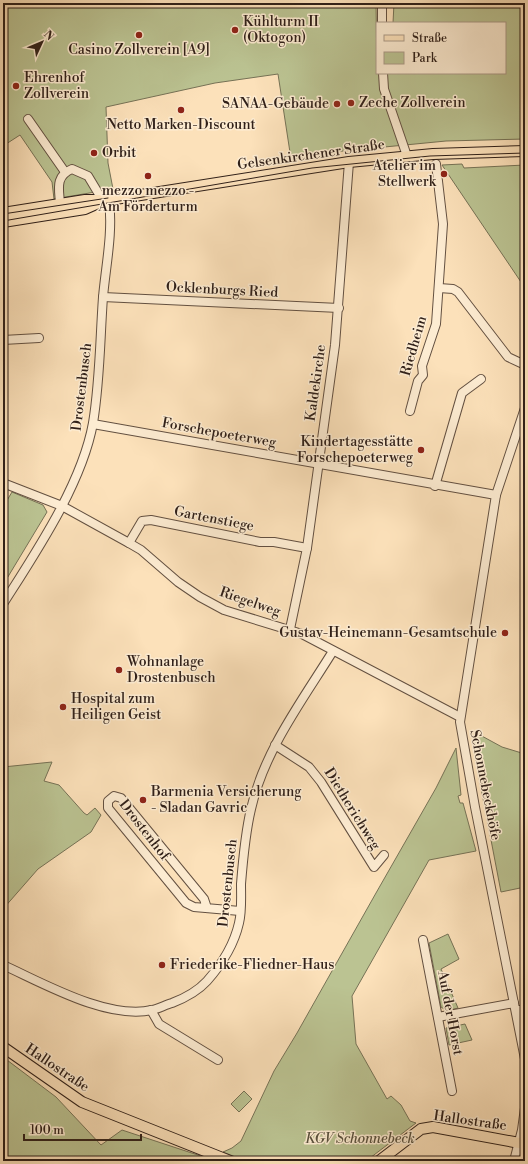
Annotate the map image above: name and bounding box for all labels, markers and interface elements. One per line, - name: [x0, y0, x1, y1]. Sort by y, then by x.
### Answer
- place label: Kühlturm II (Oktogon): [243, 13, 320, 47]
- north arrow: [22, 22, 62, 62]
- legend: [376, 22, 506, 74]
- marker: Kühlturm II (Oktogon): [230, 25, 240, 35]
- text: N: [40, 28, 57, 44]
- marker: Casino Zollverein [A9]: [134, 30, 144, 40]
- text: Straße: [412, 31, 447, 46]
- place label: Casino Zollverein [A9]: [68, 41, 210, 59]
- text: Park: [412, 51, 438, 66]
- place label: Ehrenhof Zollverein: [24, 69, 90, 103]
- marker: Ehrenhof Zollverein: [11, 81, 21, 91]
- place label: Zeche Zollverein: [359, 94, 466, 112]
- place label: SANAA-Gebäude: [222, 95, 329, 113]
- marker: Zeche Zollverein: [346, 98, 356, 108]
- marker: SANAA-Gebäude: [332, 99, 342, 109]
- marker: Netto Marken-Discount: [176, 105, 186, 115]
- place label: Netto Marken-Discount: [106, 116, 256, 134]
- street label: Gelsenkirchener Straße: [236, 136, 386, 174]
- place label: Orbit: [102, 144, 136, 162]
- marker: Orbit: [89, 148, 99, 158]
- place label: Atelier im Stellwerk: [372, 157, 437, 191]
- marker: Atelier im Stellwerk: [439, 169, 449, 179]
- marker: mezzo mezzo - Am Förderturm: [143, 171, 153, 181]
- place label: mezzo mezzo - Am Förderturm: [97, 182, 198, 216]
- street label: Ocklenburgs Ried: [165, 278, 279, 302]
- street label: Riedheim: [397, 314, 431, 378]
- street label: Drostenbusch: [68, 341, 96, 432]
- street label: Kaldekirche: [302, 344, 330, 422]
- street label: Forschepoeterweg: [160, 414, 278, 452]
- place label: Kindertagesstätte Forschepoeterweg: [297, 433, 414, 467]
- marker: Kindertagesstätte Forschepoeterweg: [416, 445, 426, 455]
- street label: Gartenstiege: [172, 502, 256, 536]
- street label: Riegelweg: [217, 583, 284, 621]
- place label: Gustav-Heinemann-Gesamtschule: [279, 624, 497, 642]
- marker: Gustav-Heinemann-Gesamtschule: [500, 628, 510, 638]
- place label: Wohnanlage Drostenbusch: [126, 653, 216, 687]
- marker: Wohnanlage Drostenbusch: [114, 665, 124, 675]
- place label: Hospital zum Heiligen Geist: [71, 690, 161, 724]
- marker: Hospital zum Heiligen Geist: [58, 702, 68, 712]
- street label: Schonnebeckhöfe: [465, 728, 505, 842]
- street label: Dietherichweg: [320, 765, 385, 854]
- place label: Barmenia Versicherung - Sladan Gavric: [150, 783, 302, 817]
- marker: Barmenia Versicherung - Sladan Gavric: [138, 795, 148, 805]
- street label: Drostenhof: [115, 796, 174, 865]
- street label: Drostenbusch: [214, 837, 242, 928]
- place label: Friederike-Fliedner-Haus: [170, 956, 334, 974]
- marker: Friederike-Fliedner-Haus: [157, 960, 167, 970]
- street label: Auf der Horst: [433, 968, 467, 1057]
- street label: Hallostraße: [21, 1040, 93, 1096]
- street label: Hallostraße: [432, 1107, 508, 1135]
- scale bar: [24, 1116, 141, 1142]
- text: 100 m: [30, 1123, 64, 1138]
- park label: KGV Schonnebeck: [305, 1130, 415, 1148]

